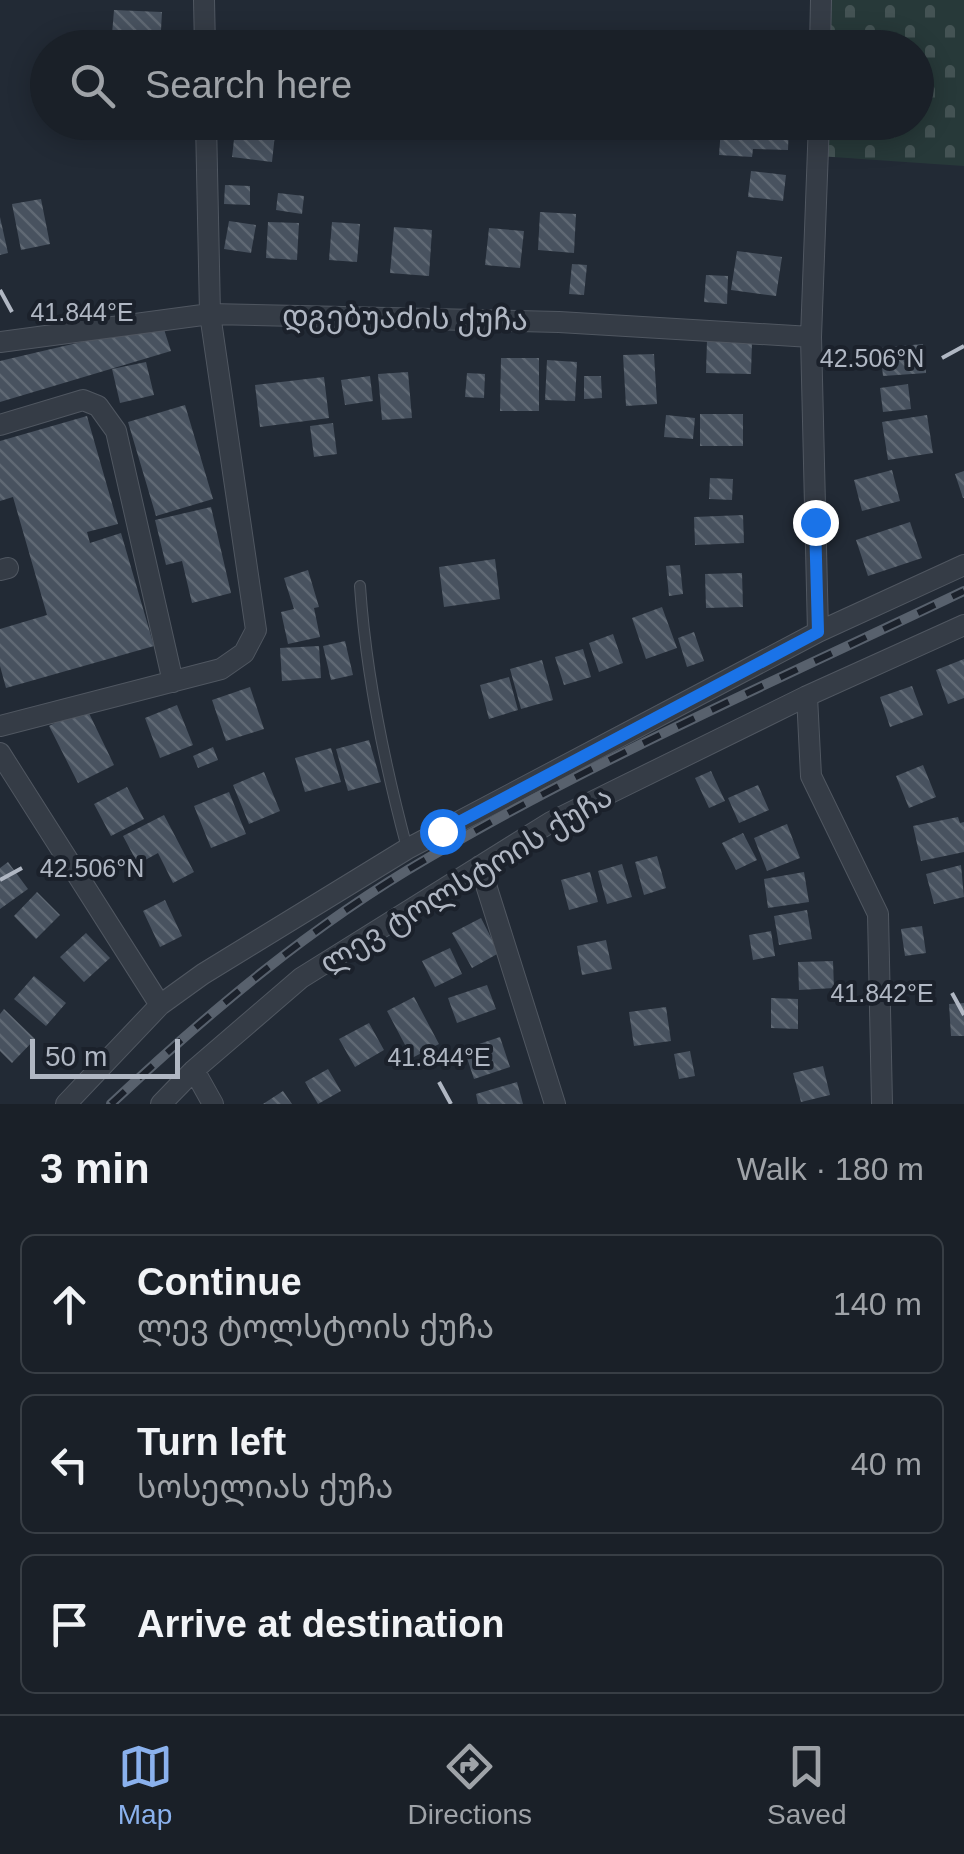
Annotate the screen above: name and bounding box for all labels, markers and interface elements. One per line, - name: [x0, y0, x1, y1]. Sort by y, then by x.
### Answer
- search box: [30, 30, 934, 140]
- icon: search: [65, 58, 120, 113]
- text: Search here: [145, 64, 352, 106]
- text: 41.844°E: [30, 298, 134, 326]
- street label: დგებუაძის ქუჩა: [282, 299, 528, 338]
- text: 42.506°N: [820, 344, 924, 372]
- route end: [793, 500, 839, 546]
- street label: ლევ ტოლსტოის ქუჩა: [314, 779, 619, 982]
- route start: [420, 809, 466, 855]
- text: 42.506°N: [40, 854, 144, 882]
- text: 41.842°E: [830, 979, 934, 1007]
- scale bar: [30, 1034, 180, 1078]
- text: 50 m: [45, 1041, 107, 1072]
- text: 41.844°E: [387, 1043, 491, 1071]
- text: 3 min: [40, 1145, 150, 1192]
- text: Walk · 180 m: [737, 1151, 924, 1187]
- text: Continue: [137, 1261, 302, 1303]
- icon: ahead: [42, 1277, 97, 1332]
- text: 140 m: [833, 1286, 922, 1322]
- text: ლევ ტოლსტოის ქუჩა: [137, 1309, 494, 1345]
- text: Turn left: [137, 1421, 286, 1463]
- icon: left: [42, 1437, 97, 1492]
- text: 40 m: [851, 1446, 922, 1482]
- text: სოსელიას ქუჩა: [137, 1469, 393, 1505]
- icon: arrive: [42, 1597, 97, 1652]
- text: Arrive at destination: [137, 1603, 504, 1645]
- tab: Map: [118, 1739, 173, 1831]
- tab: Directions: [408, 1739, 532, 1831]
- tab: Saved: [767, 1739, 846, 1831]

